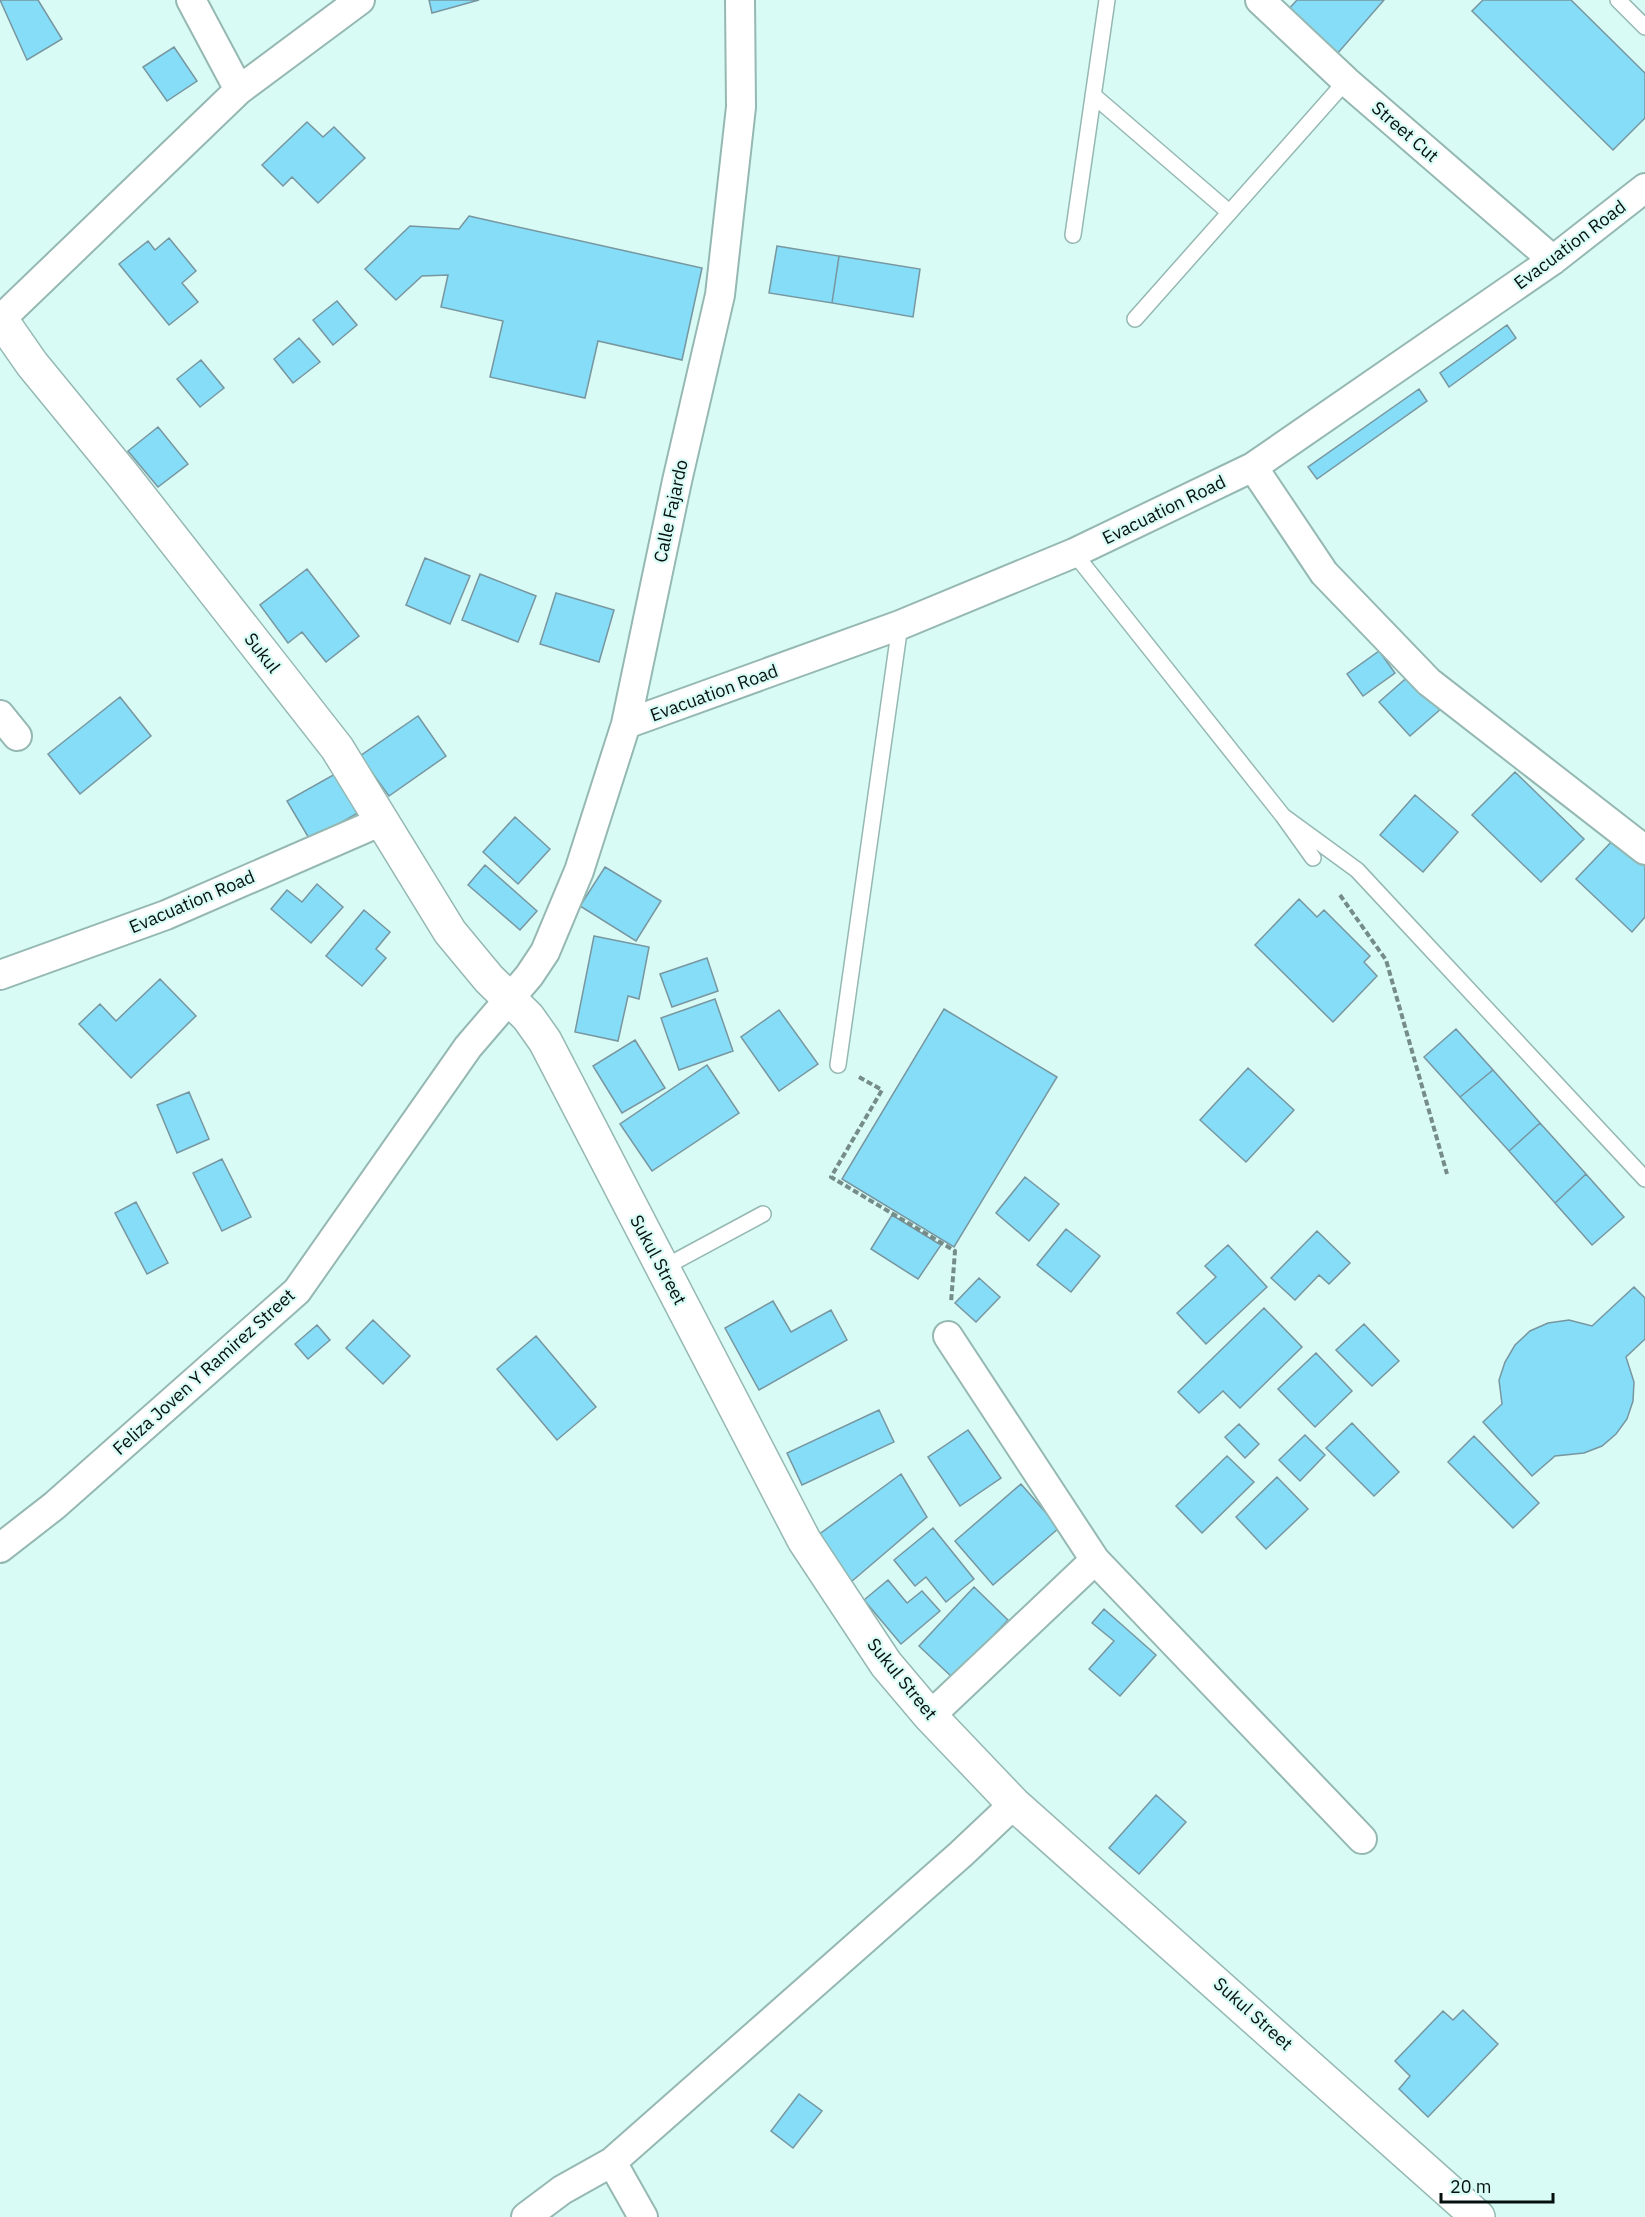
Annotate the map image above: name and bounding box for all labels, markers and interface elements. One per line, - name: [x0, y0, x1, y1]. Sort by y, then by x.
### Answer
- street label: Street Cut: [1367, 96, 1444, 167]
- street label: Evacuation Road: [1509, 195, 1630, 294]
- street label: Calle Fajardo: [648, 457, 693, 565]
- street label: Evacuation Road: [1098, 470, 1229, 549]
- street label: Sukul: [239, 628, 285, 678]
- street label: Evacuation Road: [647, 659, 781, 726]
- street label: Evacuation Road: [125, 865, 258, 938]
- street label: Sukul Street: [625, 1211, 692, 1309]
- street label: Feliza Joven Y Ramirez Street: [108, 1284, 300, 1460]
- street label: Sukul Street: [862, 1633, 942, 1724]
- street label: Sukul Street: [1209, 1972, 1298, 2055]
- scale bar: [1441, 2166, 1554, 2204]
- text: 20 m: [1450, 2175, 1492, 2198]

